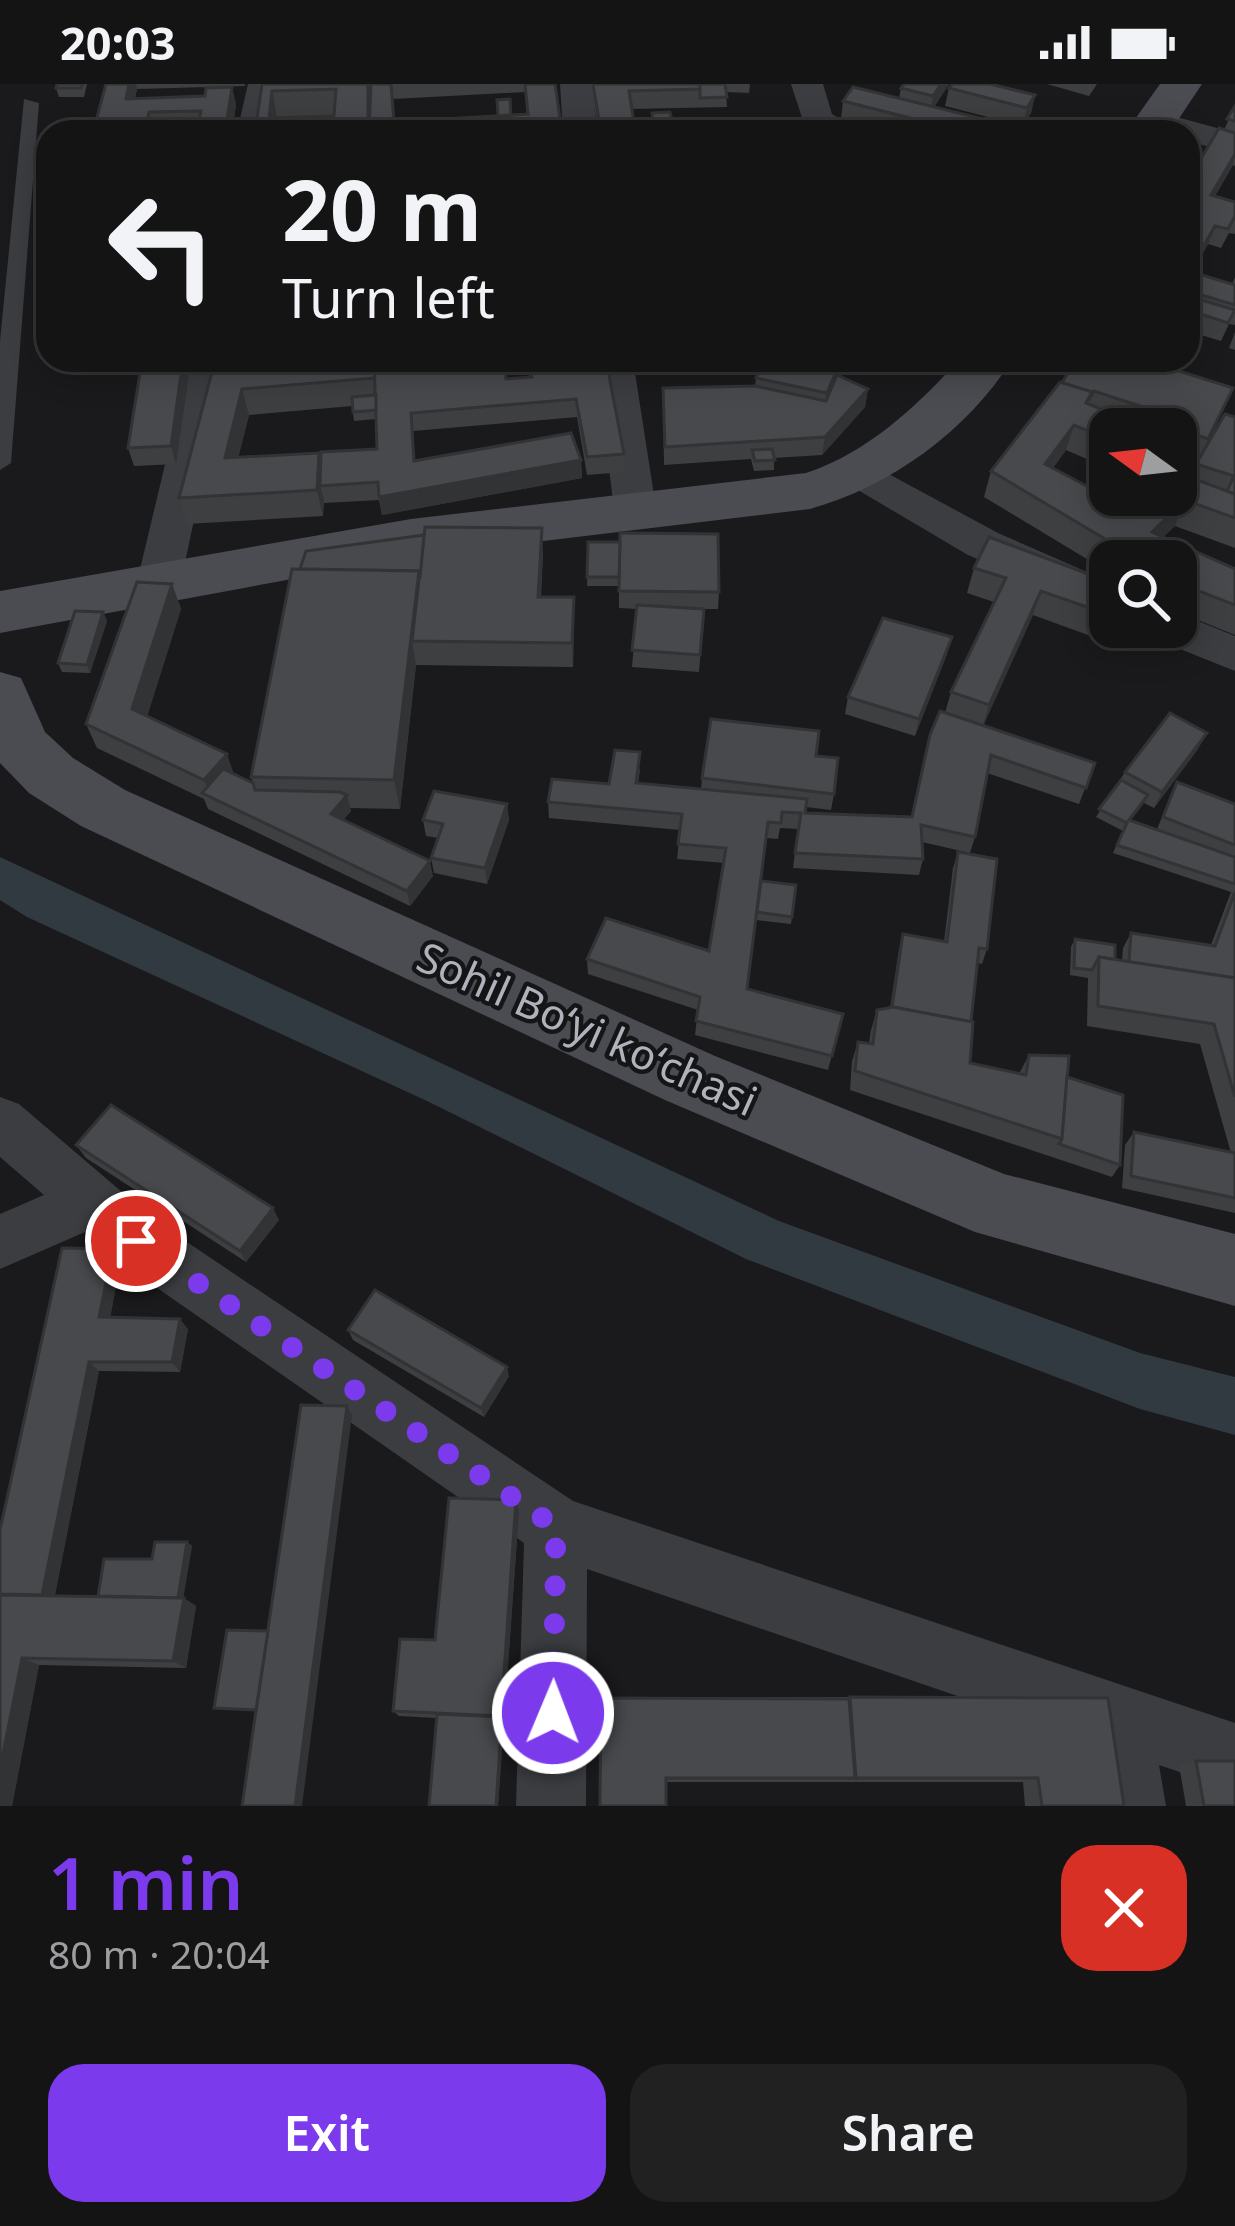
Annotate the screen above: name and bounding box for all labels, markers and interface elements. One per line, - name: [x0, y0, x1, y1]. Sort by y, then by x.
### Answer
- text: 20:03: [60, 12, 176, 73]
- text: 20 m: [282, 151, 482, 266]
- icon: left: [84, 168, 240, 324]
- text: Turn left: [282, 260, 495, 334]
- north arrow: [1089, 408, 1197, 516]
- map controls: [1089, 408, 1197, 648]
- button: search: [1089, 540, 1197, 648]
- street label: Sohil Boʻyi koʻchasi: [409, 927, 766, 1128]
- pin: [85, 1190, 187, 1292]
- icon: arrive: [103, 1208, 169, 1274]
- position arrow: [490, 1650, 616, 1776]
- text: 1 min: [48, 1833, 243, 1931]
- button: close: [1061, 1845, 1187, 1971]
- text: 80 m · 20:04: [48, 1927, 270, 1980]
- button: Exit: [48, 2064, 606, 2202]
- button: Share: [630, 2064, 1187, 2202]

